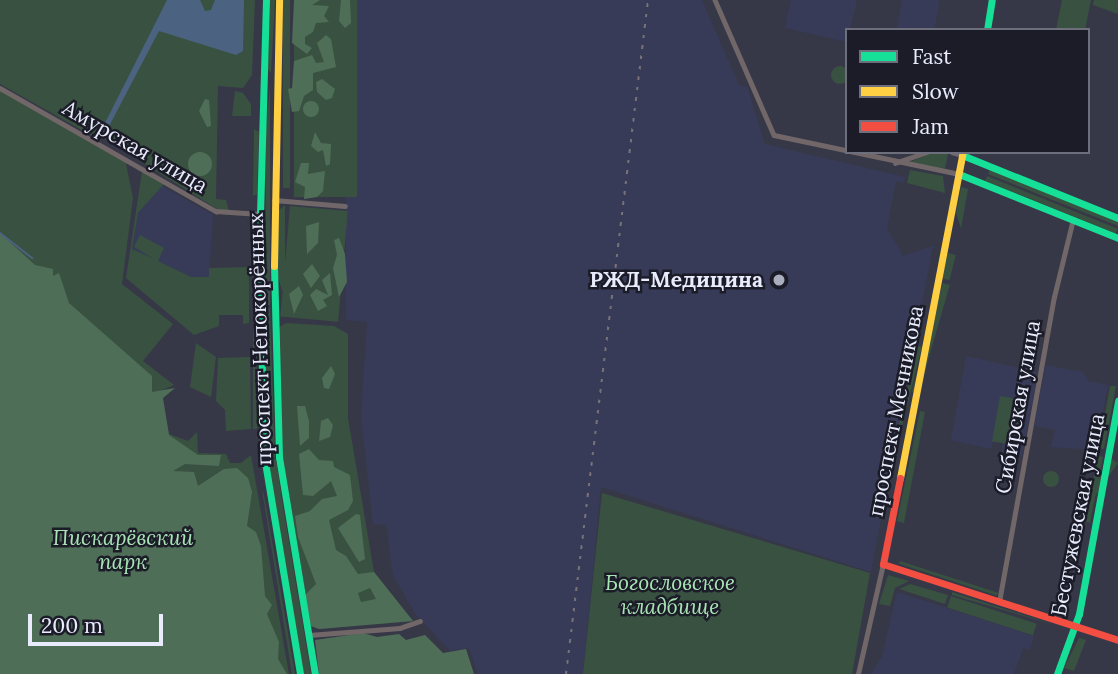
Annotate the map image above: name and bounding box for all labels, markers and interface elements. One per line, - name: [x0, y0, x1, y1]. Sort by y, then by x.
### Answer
- legend: [845, 28, 1090, 154]
- text: Fast: [912, 43, 951, 70]
- text: Slow: [912, 78, 959, 105]
- street label: Амурская улица: [58, 95, 212, 199]
- text: Jam: [912, 113, 949, 140]
- street label: проспект Непокорённых: [243, 212, 277, 466]
- place label: РЖД-Медицина: [590, 267, 763, 293]
- marker: РЖД-Медицина: [769, 270, 789, 290]
- street label: проспект Мечникова: [863, 303, 929, 519]
- street label: Сибирская улица: [990, 318, 1046, 496]
- street label: Бестужевская улица: [1046, 411, 1110, 619]
- park label: Пискарёвский парк: [53, 525, 193, 575]
- park label: Богословское кладбище: [605, 570, 735, 620]
- scale bar: [32, 600, 166, 644]
- text: 200 m: [41, 612, 103, 639]

